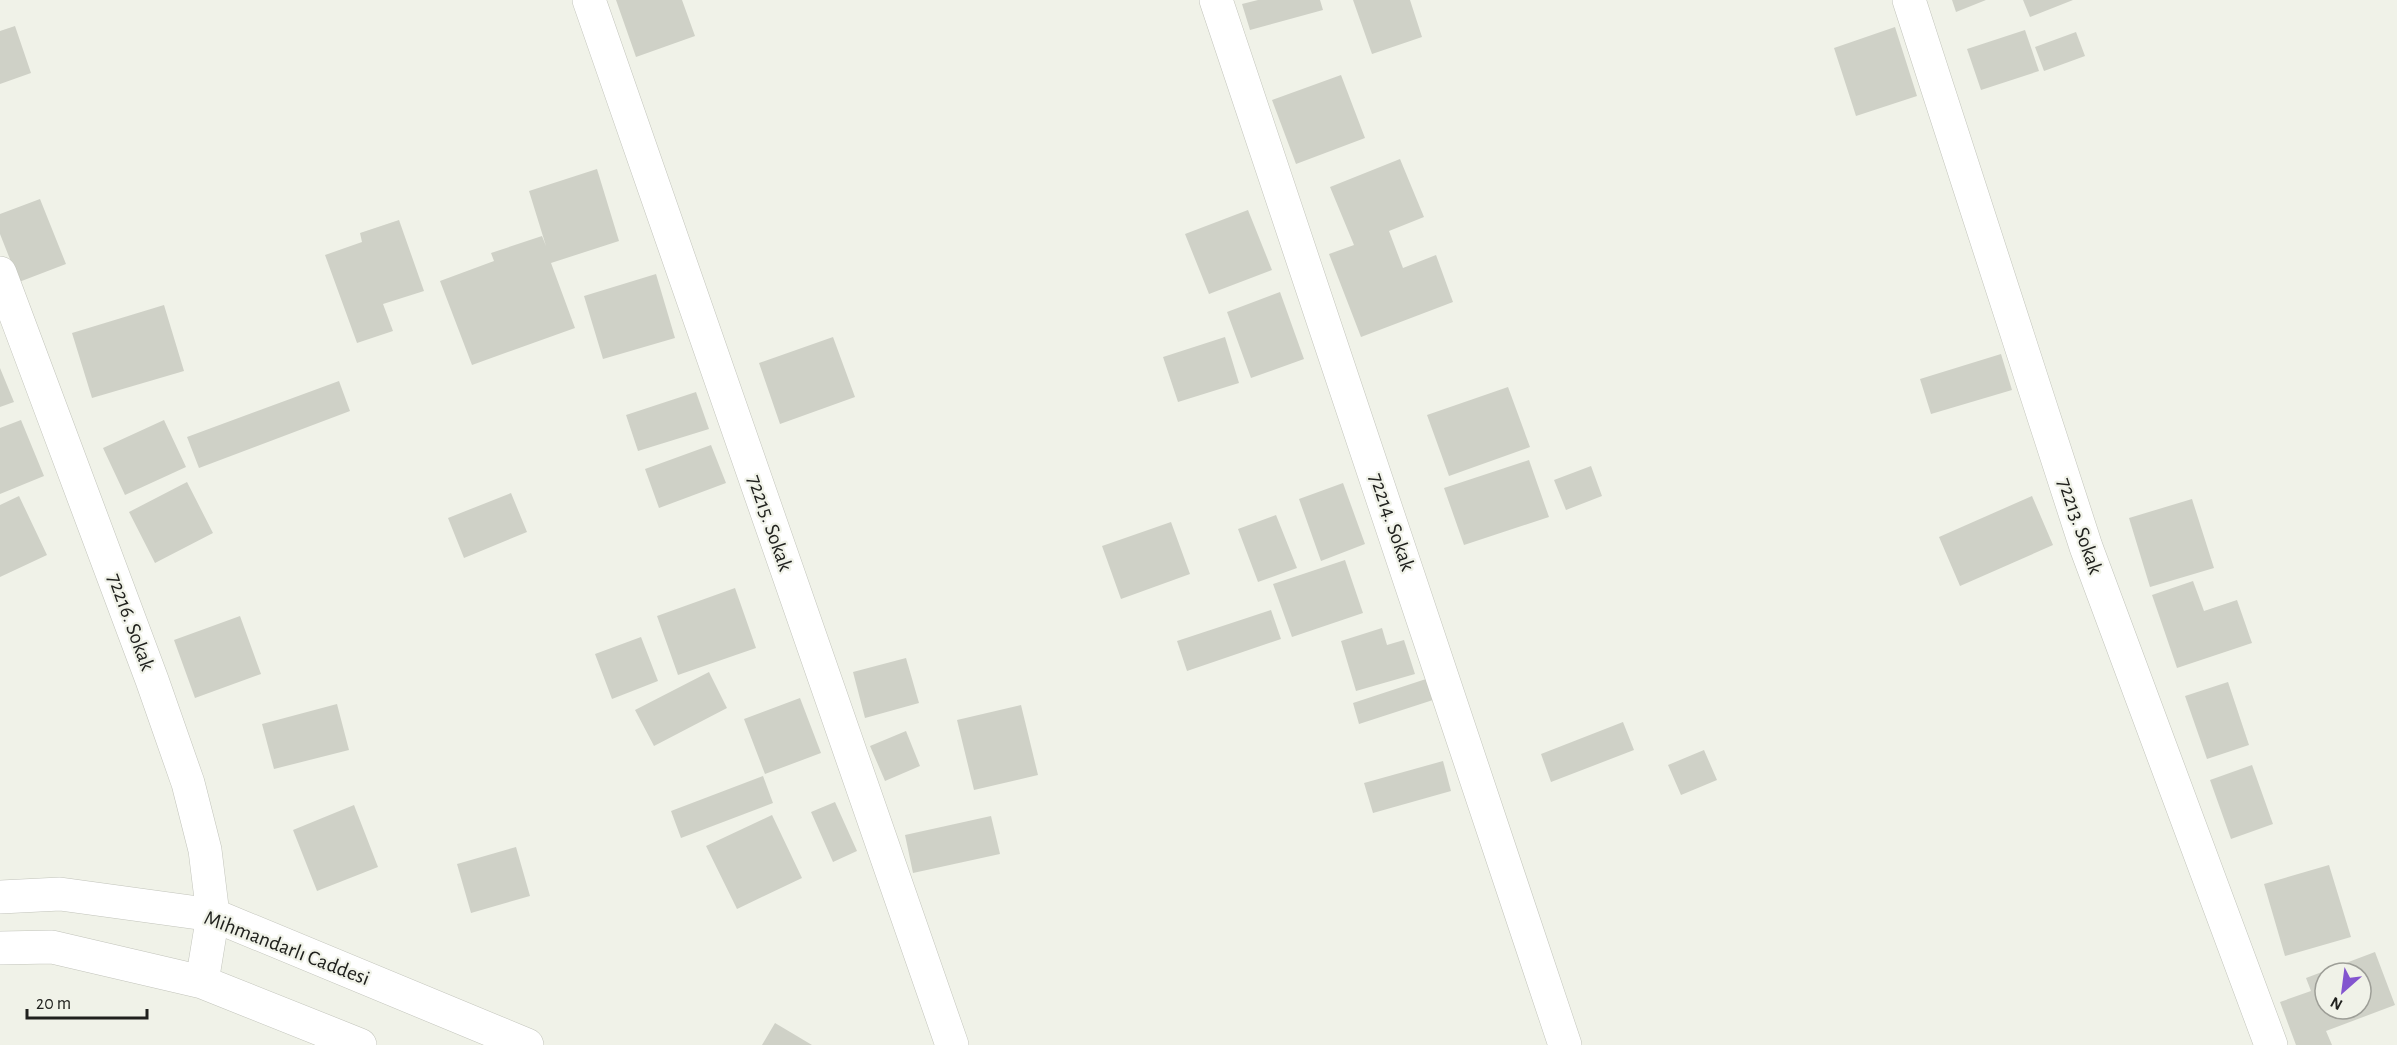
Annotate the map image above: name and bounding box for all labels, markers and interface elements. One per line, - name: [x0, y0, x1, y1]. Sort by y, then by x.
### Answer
- street label: 72214. Sokak: [1366, 471, 1419, 574]
- street label: 72215. Sokak: [744, 472, 796, 574]
- street label: 72213. Sokak: [2054, 475, 2106, 577]
- street label: 72216. Sokak: [104, 571, 158, 674]
- street label: Mihmandarlı Caddesi: [201, 907, 373, 989]
- north arrow: [2313, 961, 2373, 1021]
- scale bar: [27, 982, 147, 1020]
- text: N: [2328, 994, 2345, 1013]
- text: 20 m: [36, 995, 71, 1013]

